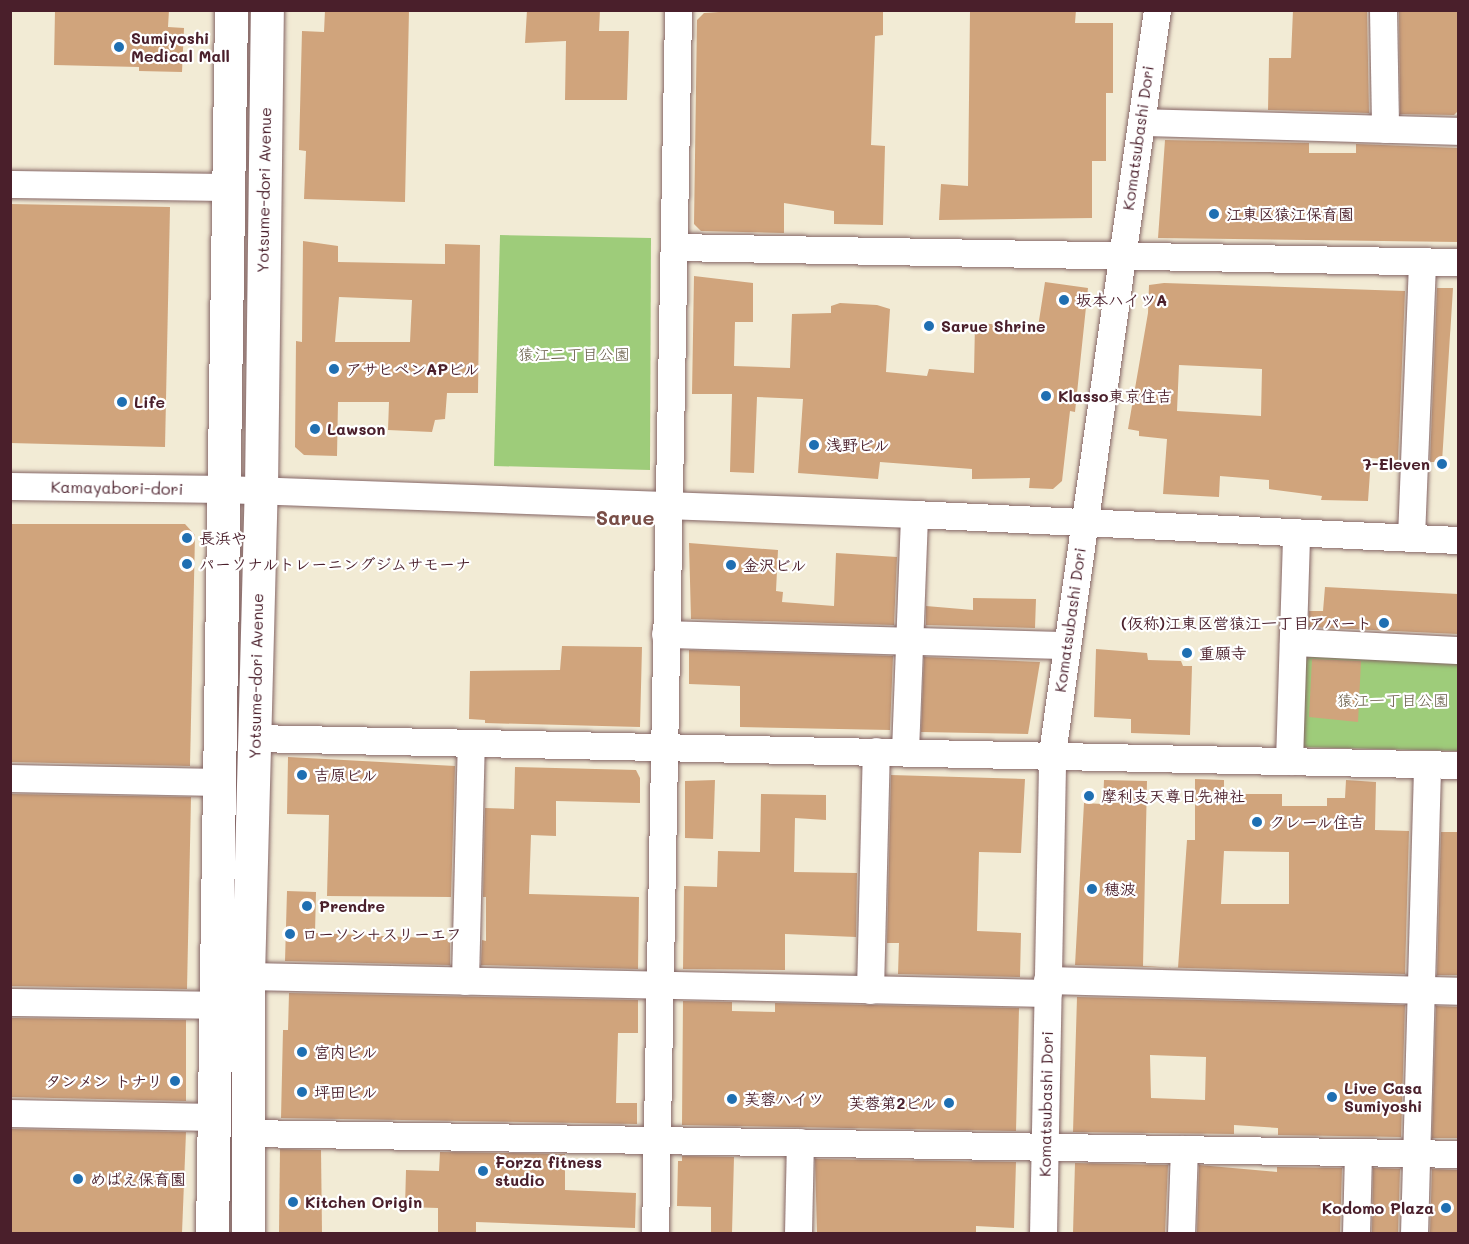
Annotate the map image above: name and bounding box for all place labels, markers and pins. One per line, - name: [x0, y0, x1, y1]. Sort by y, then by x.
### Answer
- place label: Sumiyoshi Medical Mall: [131, 28, 230, 66]
- marker: Sumiyoshi Medical Mall: [112, 40, 126, 54]
- place label: 江東区猿江保育園: [1226, 204, 1354, 224]
- marker: 江東区猿江保育園: [1207, 207, 1221, 221]
- place label: 坂本ハイツA: [1076, 290, 1167, 310]
- marker: 坂本ハイツA: [1057, 293, 1071, 307]
- place label: Sarue Shrine: [941, 316, 1045, 336]
- marker: Sarue Shrine: [922, 319, 936, 333]
- place label: アサヒペンAPビル: [346, 359, 480, 379]
- marker: アサヒペンAPビル: [327, 362, 341, 376]
- place label: Klasso東京住吉: [1058, 386, 1173, 406]
- marker: Klasso東京住吉: [1039, 389, 1053, 403]
- place label: Life: [134, 392, 165, 412]
- marker: Life: [115, 395, 129, 409]
- place label: Lawson: [327, 419, 385, 439]
- marker: Lawson: [308, 422, 322, 436]
- place label: 浅野ビル: [826, 435, 890, 455]
- marker: 浅野ビル: [807, 438, 821, 452]
- place label: 7-Eleven: [1363, 454, 1430, 474]
- marker: 7-Eleven: [1435, 457, 1449, 471]
- place label: 長浜や: [199, 528, 247, 548]
- marker: 長浜や: [180, 531, 194, 545]
- place label: パーソナルトレーニングジムサモーナ: [199, 554, 472, 574]
- place label: 金沢ビル: [743, 555, 807, 575]
- marker: パーソナルトレーニングジムサモーナ: [180, 557, 194, 571]
- marker: 金沢ビル: [724, 558, 738, 572]
- place label: (仮称)江東区営猿江一丁目アパート: [1120, 613, 1372, 633]
- marker: (仮称)江東区営猿江一丁目アパート: [1377, 616, 1391, 630]
- place label: 重願寺: [1199, 643, 1247, 663]
- marker: 重願寺: [1180, 646, 1194, 660]
- place label: 吉原ビル: [314, 765, 378, 785]
- marker: 吉原ビル: [295, 768, 309, 782]
- place label: 摩利支天尊日先神社: [1101, 786, 1245, 806]
- marker: 摩利支天尊日先神社: [1082, 789, 1096, 803]
- place label: クレール住吉: [1269, 812, 1366, 832]
- marker: クレール住吉: [1250, 815, 1264, 829]
- place label: 穂波: [1104, 879, 1136, 899]
- marker: 穂波: [1085, 882, 1099, 896]
- place label: Prendre: [319, 896, 385, 916]
- marker: Prendre: [300, 899, 314, 913]
- place label: ローソン＋スリーエフ: [302, 924, 462, 944]
- marker: ローソン＋スリーエフ: [283, 927, 297, 941]
- place label: 宮内ビル: [314, 1042, 378, 1062]
- marker: 宮内ビル: [295, 1045, 309, 1059]
- place label: タンメン トナリ: [45, 1071, 163, 1091]
- marker: タンメン トナリ: [168, 1074, 182, 1088]
- place label: Live Casa Sumiyoshi: [1344, 1078, 1422, 1116]
- place label: 坪田ビル: [314, 1082, 378, 1102]
- marker: 坪田ビル: [295, 1085, 309, 1099]
- place label: 芙蓉ハイツ: [744, 1089, 824, 1109]
- marker: Live Casa Sumiyoshi: [1325, 1090, 1339, 1104]
- marker: 芙蓉ハイツ: [725, 1092, 739, 1106]
- place label: 芙蓉第2ビル: [848, 1093, 937, 1113]
- marker: 芙蓉第2ビル: [942, 1096, 956, 1110]
- place label: Forza fitness studio: [495, 1152, 602, 1190]
- marker: Forza fitness studio: [476, 1164, 490, 1178]
- place label: めばえ保育園: [90, 1169, 186, 1189]
- marker: めばえ保育園: [71, 1172, 85, 1186]
- place label: Kitchen Origin: [305, 1192, 422, 1212]
- marker: Kitchen Origin: [286, 1195, 300, 1209]
- place label: Kodomo Plaza: [1322, 1198, 1434, 1218]
- marker: Kodomo Plaza: [1439, 1201, 1453, 1215]

